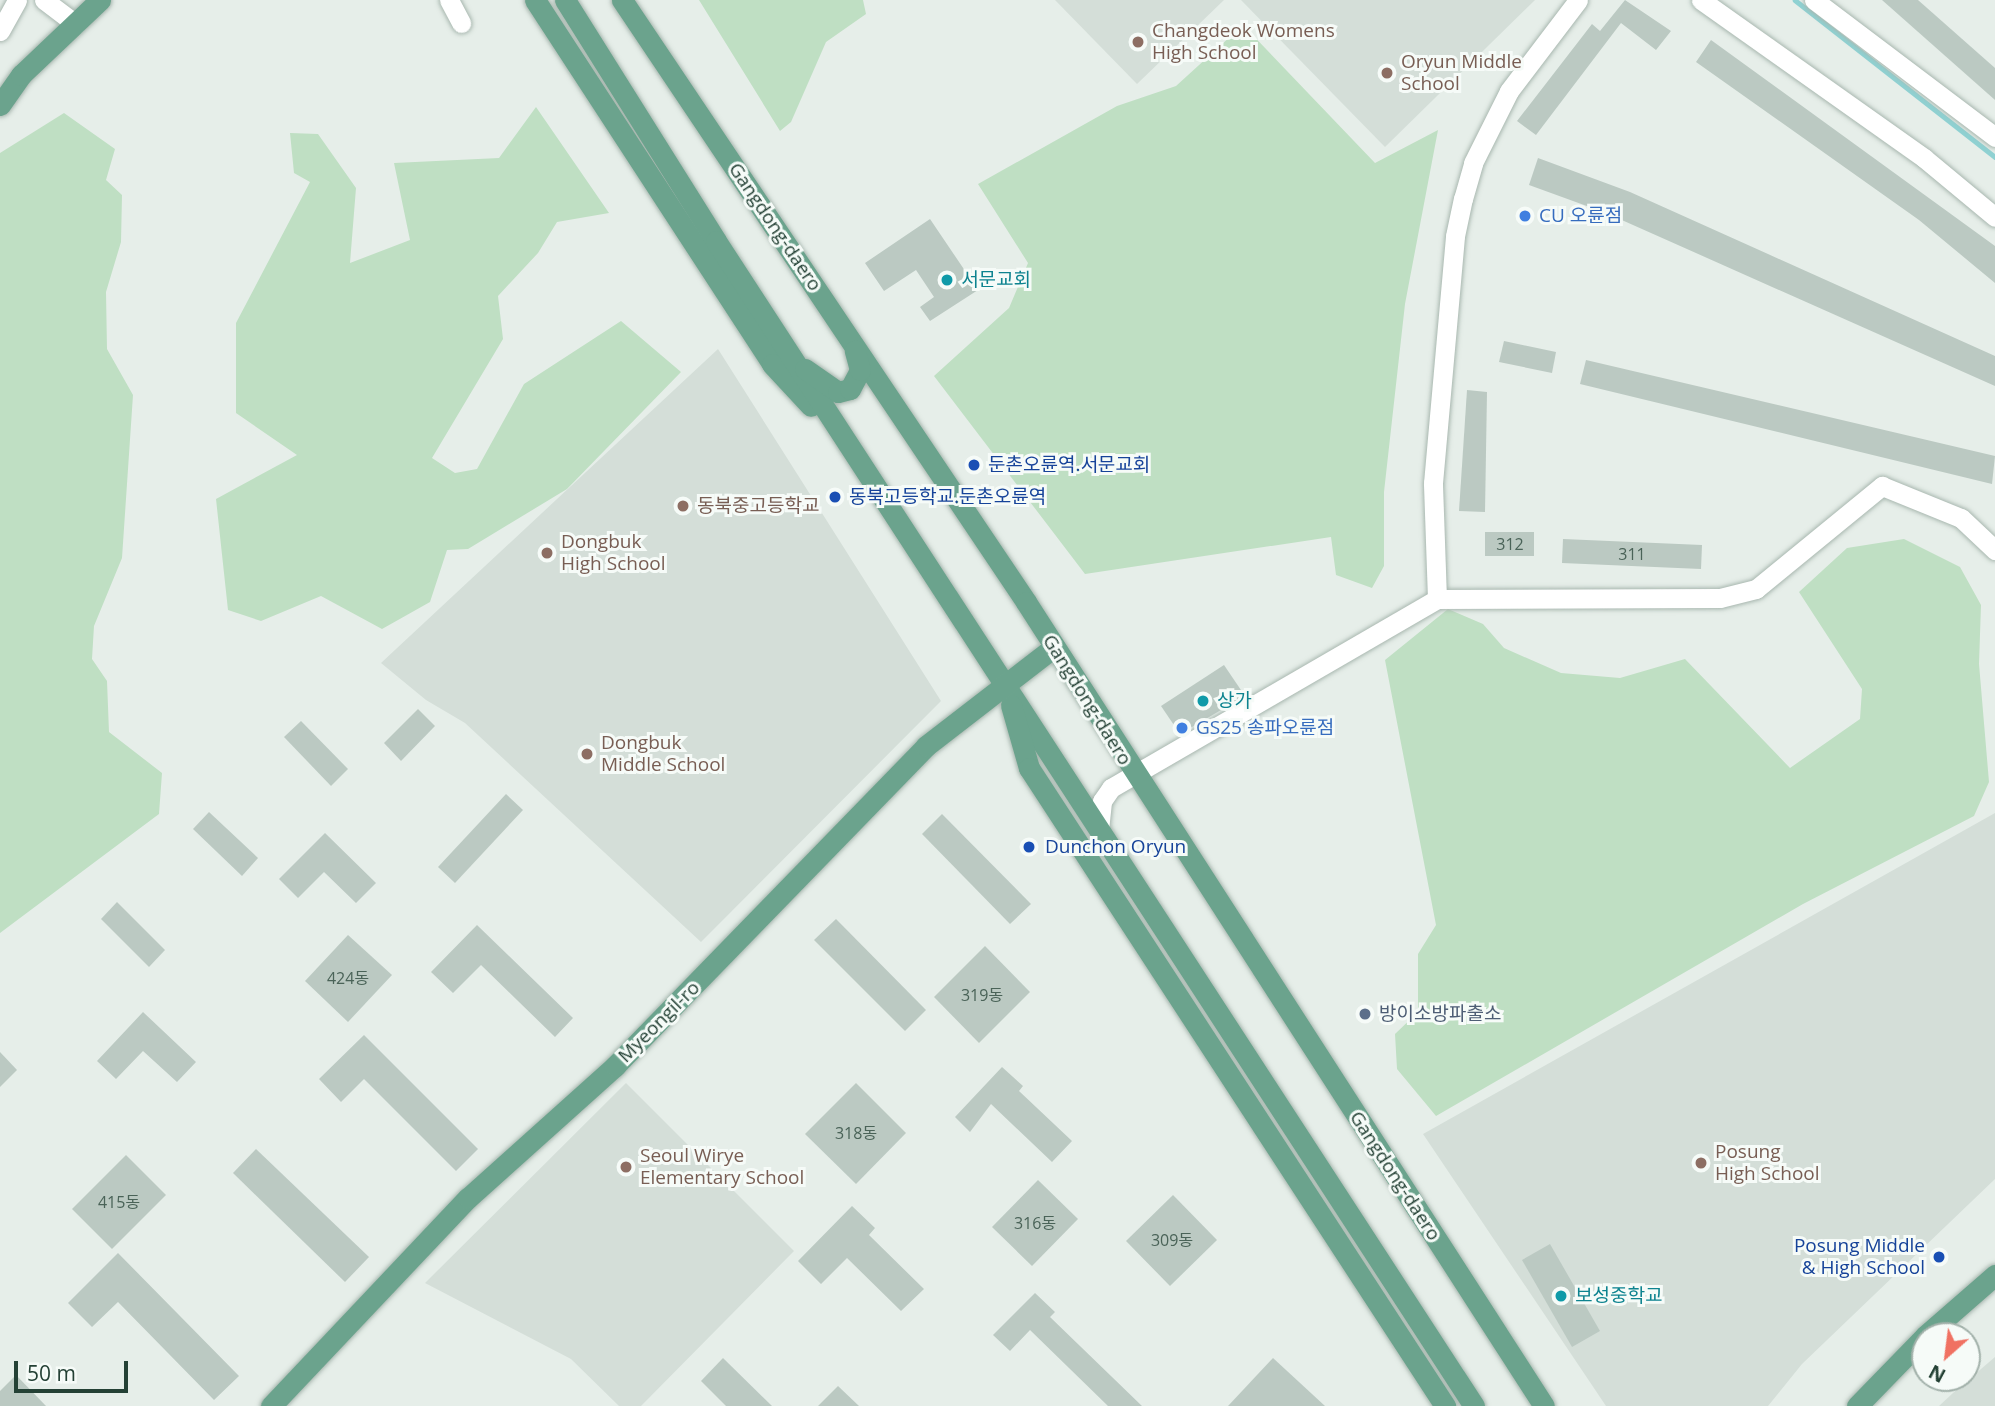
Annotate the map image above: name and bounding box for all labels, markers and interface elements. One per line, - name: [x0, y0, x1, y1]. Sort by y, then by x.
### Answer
- place label: Changdeok Womens High School: [1152, 20, 1335, 64]
- marker: Changdeok Womens High School: [1130, 34, 1146, 50]
- place label: Oryun Middle School: [1401, 51, 1522, 95]
- marker: Oryun Middle School: [1379, 65, 1395, 81]
- street label: Gangdong-daero: [724, 159, 826, 295]
- place label: CU 오륜점: [1539, 205, 1622, 227]
- marker: CU 오륜점: [1517, 208, 1533, 224]
- place label: 서문교회: [961, 269, 1031, 291]
- marker: 서문교회: [939, 272, 955, 288]
- place label: 둔촌오륜역.서문교회: [988, 454, 1150, 476]
- marker: 둔촌오륜역.서문교회: [966, 457, 982, 473]
- place label: 동북고등학교.둔촌오륜역: [849, 486, 1046, 508]
- marker: 동북고등학교.둔촌오륜역: [827, 489, 843, 505]
- place label: 동북중고등학교: [697, 495, 819, 517]
- marker: 동북중고등학교: [675, 498, 691, 514]
- place label: Dongbuk High School: [561, 531, 666, 575]
- house number: 312: [1496, 534, 1524, 554]
- house number: 311: [1618, 544, 1646, 564]
- marker: Dongbuk High School: [539, 545, 555, 561]
- street label: Gangdong-daero: [1038, 631, 1136, 769]
- place label: 상가: [1217, 690, 1252, 712]
- marker: 상가: [1195, 693, 1211, 709]
- place label: GS25 송파오륜점: [1196, 717, 1334, 739]
- marker: GS25 송파오륜점: [1174, 720, 1190, 736]
- place label: Dongbuk Middle School: [601, 732, 725, 776]
- marker: Dongbuk Middle School: [579, 746, 595, 762]
- place label: Dunchon Oryun: [1045, 836, 1186, 858]
- marker: Dunchon Oryun: [1019, 837, 1039, 857]
- house number: 424동: [327, 968, 369, 988]
- street label: Myeongil-ro: [614, 977, 704, 1067]
- house number: 319동: [961, 985, 1003, 1005]
- place label: 방이소방파출소: [1379, 1003, 1501, 1025]
- marker: 방이소방파출소: [1357, 1006, 1373, 1022]
- street label: Gangdong-daero: [1345, 1107, 1445, 1245]
- house number: 318동: [835, 1123, 877, 1143]
- place label: Posung High School: [1715, 1141, 1820, 1185]
- place label: Seoul Wirye Elementary School: [640, 1145, 804, 1189]
- marker: Posung High School: [1693, 1155, 1709, 1171]
- marker: Seoul Wirye Elementary School: [618, 1159, 634, 1175]
- house number: 415동: [98, 1192, 140, 1212]
- house number: 316동: [1014, 1213, 1056, 1233]
- house number: 309동: [1151, 1230, 1193, 1250]
- place label: Posung Middle & High School: [1794, 1235, 1925, 1279]
- marker: Posung Middle & High School: [1931, 1249, 1947, 1265]
- place label: 보성중학교: [1575, 1285, 1662, 1307]
- marker: 보성중학교: [1553, 1288, 1569, 1304]
- north arrow: [1911, 1322, 1981, 1392]
- scale bar: [18, 1346, 131, 1390]
- text: 50 m: [27, 1359, 76, 1387]
- text: N: [1924, 1359, 1950, 1389]

